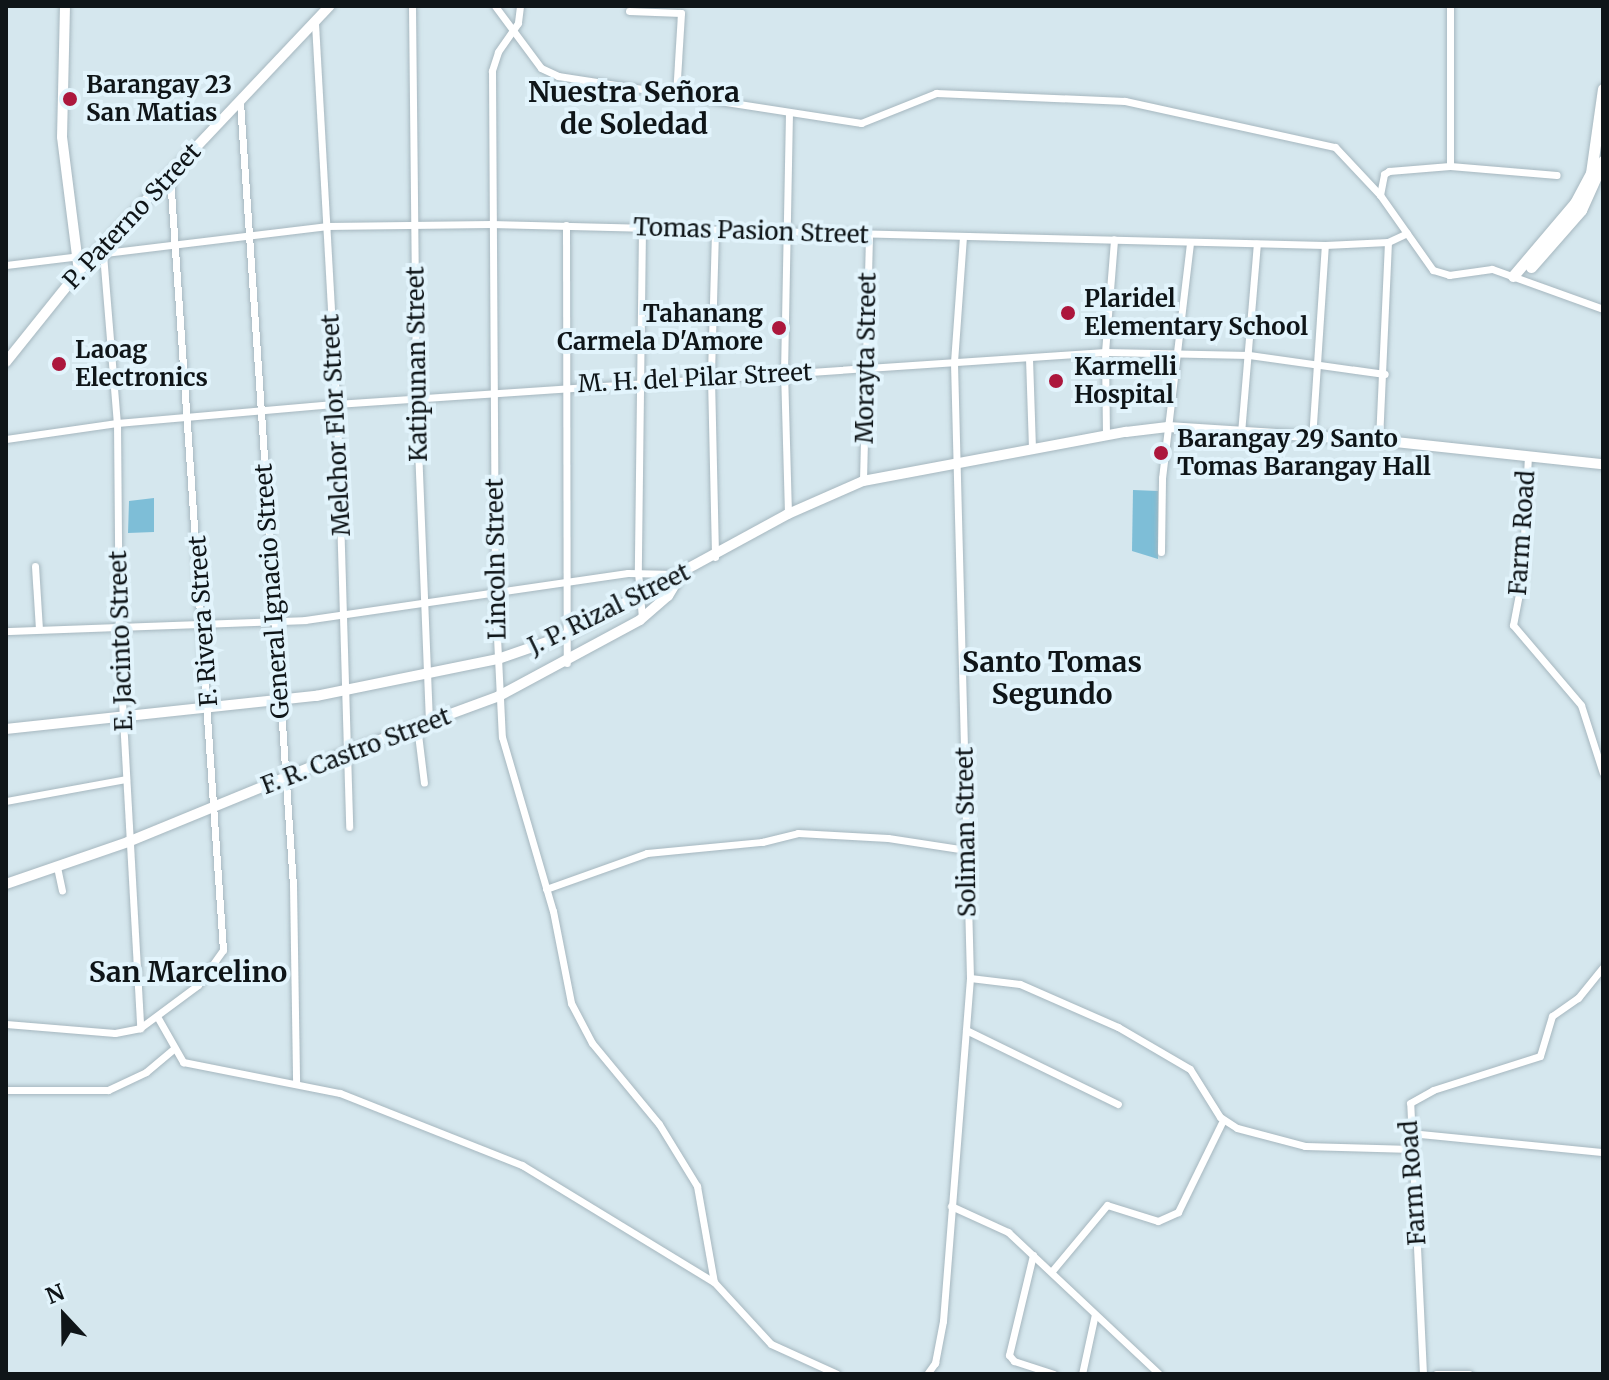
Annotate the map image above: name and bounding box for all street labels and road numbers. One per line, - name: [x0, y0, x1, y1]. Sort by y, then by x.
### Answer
- street label: P. Paterno Street: [57, 137, 207, 295]
- street label: Tomas Pasion Street: [633, 212, 869, 250]
- street label: Katipunan Street: [401, 266, 433, 462]
- street label: Morayta Street: [850, 272, 882, 444]
- street label: Melchor Flor Street: [316, 313, 356, 537]
- street label: M. H. del Pilar Street: [577, 357, 813, 399]
- street label: General Ignacio Street: [249, 462, 295, 720]
- street label: Farm Road: [1503, 470, 1541, 596]
- street label: Lincoln Street: [480, 478, 512, 640]
- street label: F. Rivera Street: [183, 534, 223, 708]
- street label: E. Jacinto Street: [103, 550, 139, 732]
- street label: J. P. Rizal Street: [523, 557, 695, 661]
- street label: F. R. Castro Street: [257, 702, 455, 800]
- street label: Soliman Street: [950, 747, 982, 917]
- street label: Farm Road: [1394, 1120, 1432, 1246]

